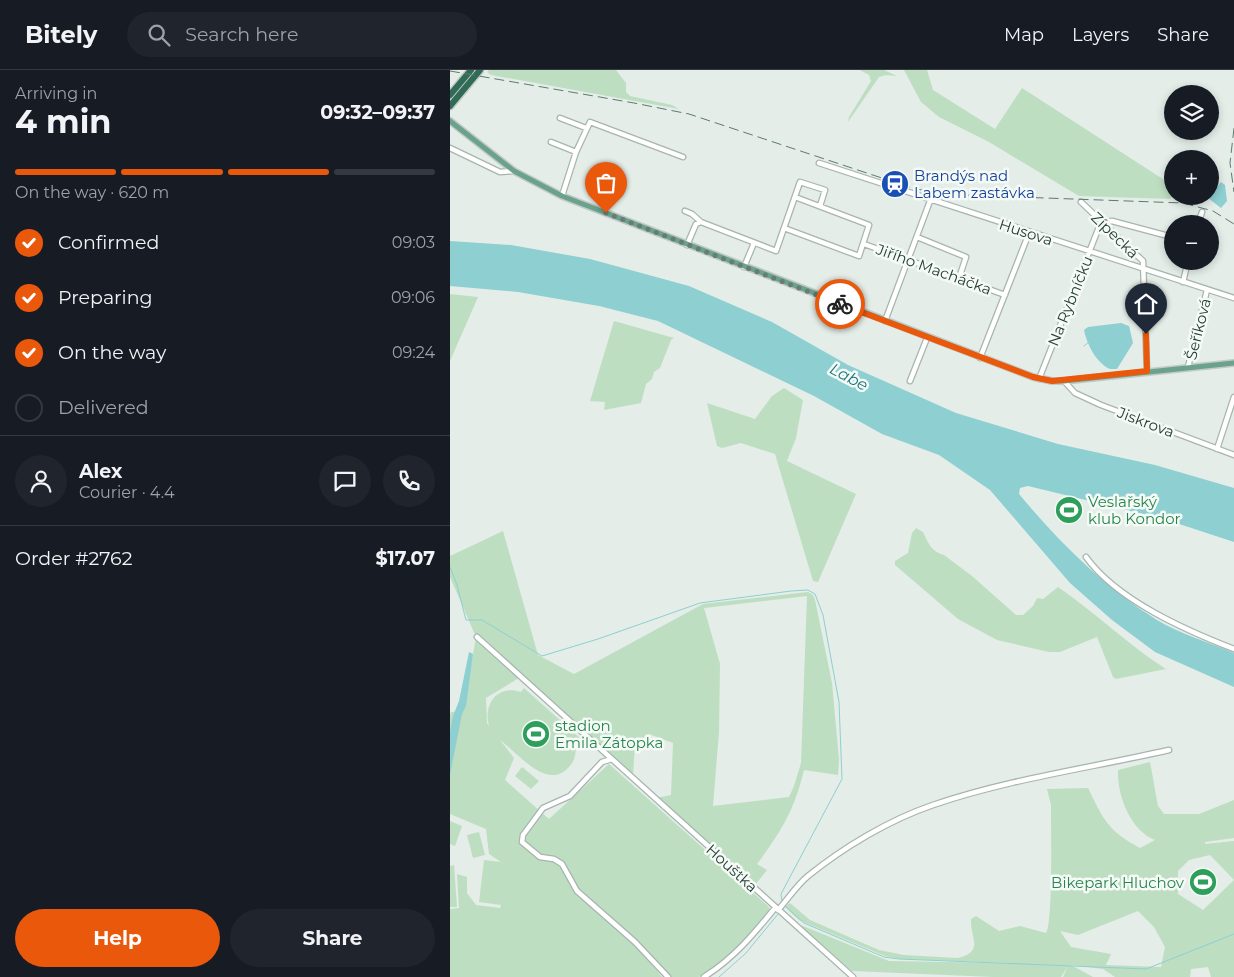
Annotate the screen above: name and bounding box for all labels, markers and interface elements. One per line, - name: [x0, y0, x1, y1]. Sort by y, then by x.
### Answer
- search box: [127, 12, 477, 57]
- text: Bitely: [25, 20, 97, 49]
- icon: search: [145, 21, 173, 49]
- text: Search here: [185, 23, 298, 46]
- text: Map: [1004, 24, 1044, 46]
- text: Layers: [1072, 24, 1129, 46]
- text: Share: [1157, 24, 1209, 46]
- text: Arriving in: [15, 84, 97, 103]
- map controls: [1164, 85, 1219, 270]
- button: layers: [1164, 85, 1219, 140]
- text: 09:32–09:37: [320, 101, 435, 124]
- text: 4 min: [15, 102, 111, 141]
- button: +: [1164, 150, 1219, 205]
- pin: [585, 162, 627, 213]
- place label: Brandýs nad Labem zastávka: [914, 166, 1035, 202]
- icon: bag: [592, 169, 620, 197]
- station icon: Brandýs nad Labem zastávka: [880, 169, 910, 199]
- text: On the way · 620 m: [15, 183, 169, 202]
- street label: Zípecká: [1087, 208, 1143, 262]
- street label: Husova: [997, 214, 1055, 250]
- button: −: [1164, 215, 1219, 270]
- icon: check: [15, 229, 43, 257]
- text: Confirmed: [58, 231, 159, 254]
- text: 09:03: [392, 233, 435, 252]
- street label: Jiřího Macháčka: [873, 239, 994, 299]
- street label: Na Rybníčku: [1043, 253, 1097, 349]
- courier: [815, 279, 865, 329]
- pin: [1125, 283, 1167, 334]
- icon: check: [15, 284, 43, 312]
- text: Preparing: [58, 286, 153, 309]
- text: 09:06: [391, 288, 435, 307]
- icon: bike: [826, 290, 854, 318]
- icon: home: [1132, 290, 1160, 318]
- street label: Šeříková: [1181, 296, 1215, 362]
- icon: check: [15, 339, 43, 367]
- text: On the way: [58, 341, 166, 364]
- text: 09:24: [392, 343, 435, 362]
- water label: Labe: [827, 359, 871, 395]
- text: Delivered: [58, 396, 149, 419]
- street label: Jiskrova: [1114, 402, 1177, 442]
- button: person: [15, 455, 67, 507]
- button: chat: [319, 455, 371, 507]
- button: phone: [383, 455, 435, 507]
- text: Alex: [79, 460, 122, 483]
- text: Courier · 4.4: [79, 483, 175, 502]
- place label: Veslařský klub Kondor: [1088, 492, 1181, 528]
- sports icon: Veslařský klub Kondor: [1054, 495, 1084, 525]
- text: Order #2762: [15, 547, 132, 570]
- text: $17.07: [375, 547, 435, 570]
- place label: stadion Emila Zátopka: [555, 716, 663, 752]
- sports icon: stadion Emila Zátopka: [521, 719, 551, 749]
- street label: Houštka: [702, 840, 762, 896]
- sports icon: Bikepark Hluchov: [1188, 867, 1218, 897]
- place label: Bikepark Hluchov: [1051, 873, 1185, 892]
- button: Help: [15, 909, 220, 967]
- button: Share: [230, 909, 435, 967]

